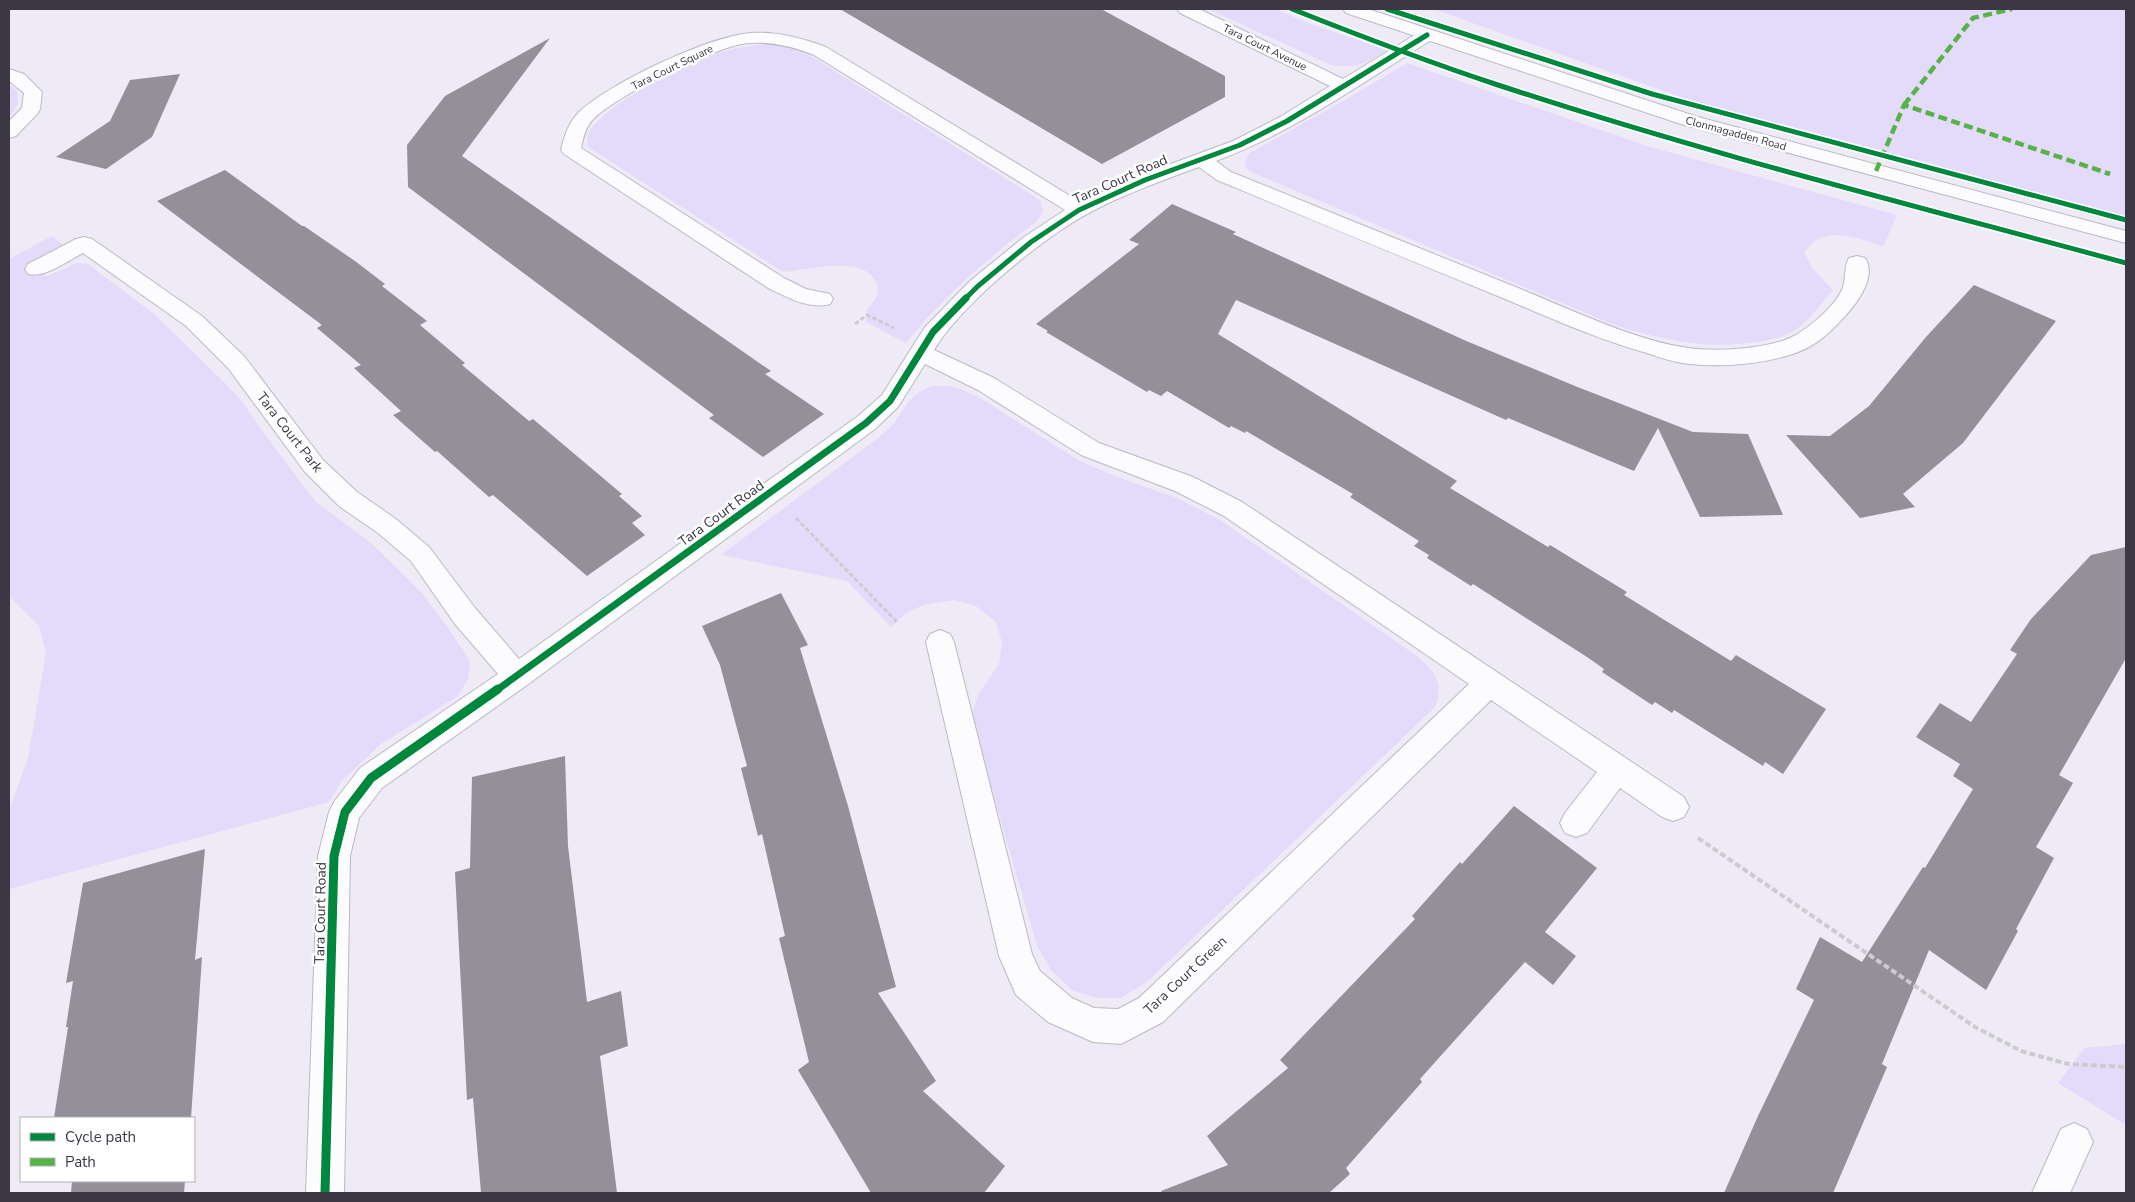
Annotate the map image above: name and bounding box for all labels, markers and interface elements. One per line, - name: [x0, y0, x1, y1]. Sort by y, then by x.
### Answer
- street label: Tara Court Avenue: [1220, 21, 1309, 74]
- street label: Tara Court Square: [629, 41, 716, 94]
- street label: Clonmagadden Road: [1684, 113, 1788, 154]
- street label: Tara Court Road: [1070, 150, 1171, 209]
- street label: Tara Court Park: [252, 388, 328, 477]
- street label: Tara Court Road: [675, 476, 768, 551]
- street label: Tara Court Road: [310, 862, 331, 964]
- street label: Tara Court Green: [1140, 932, 1231, 1019]
- legend: [20, 1117, 195, 1182]
- text: Cycle path: [65, 1127, 136, 1147]
- text: Path: [65, 1152, 96, 1172]

